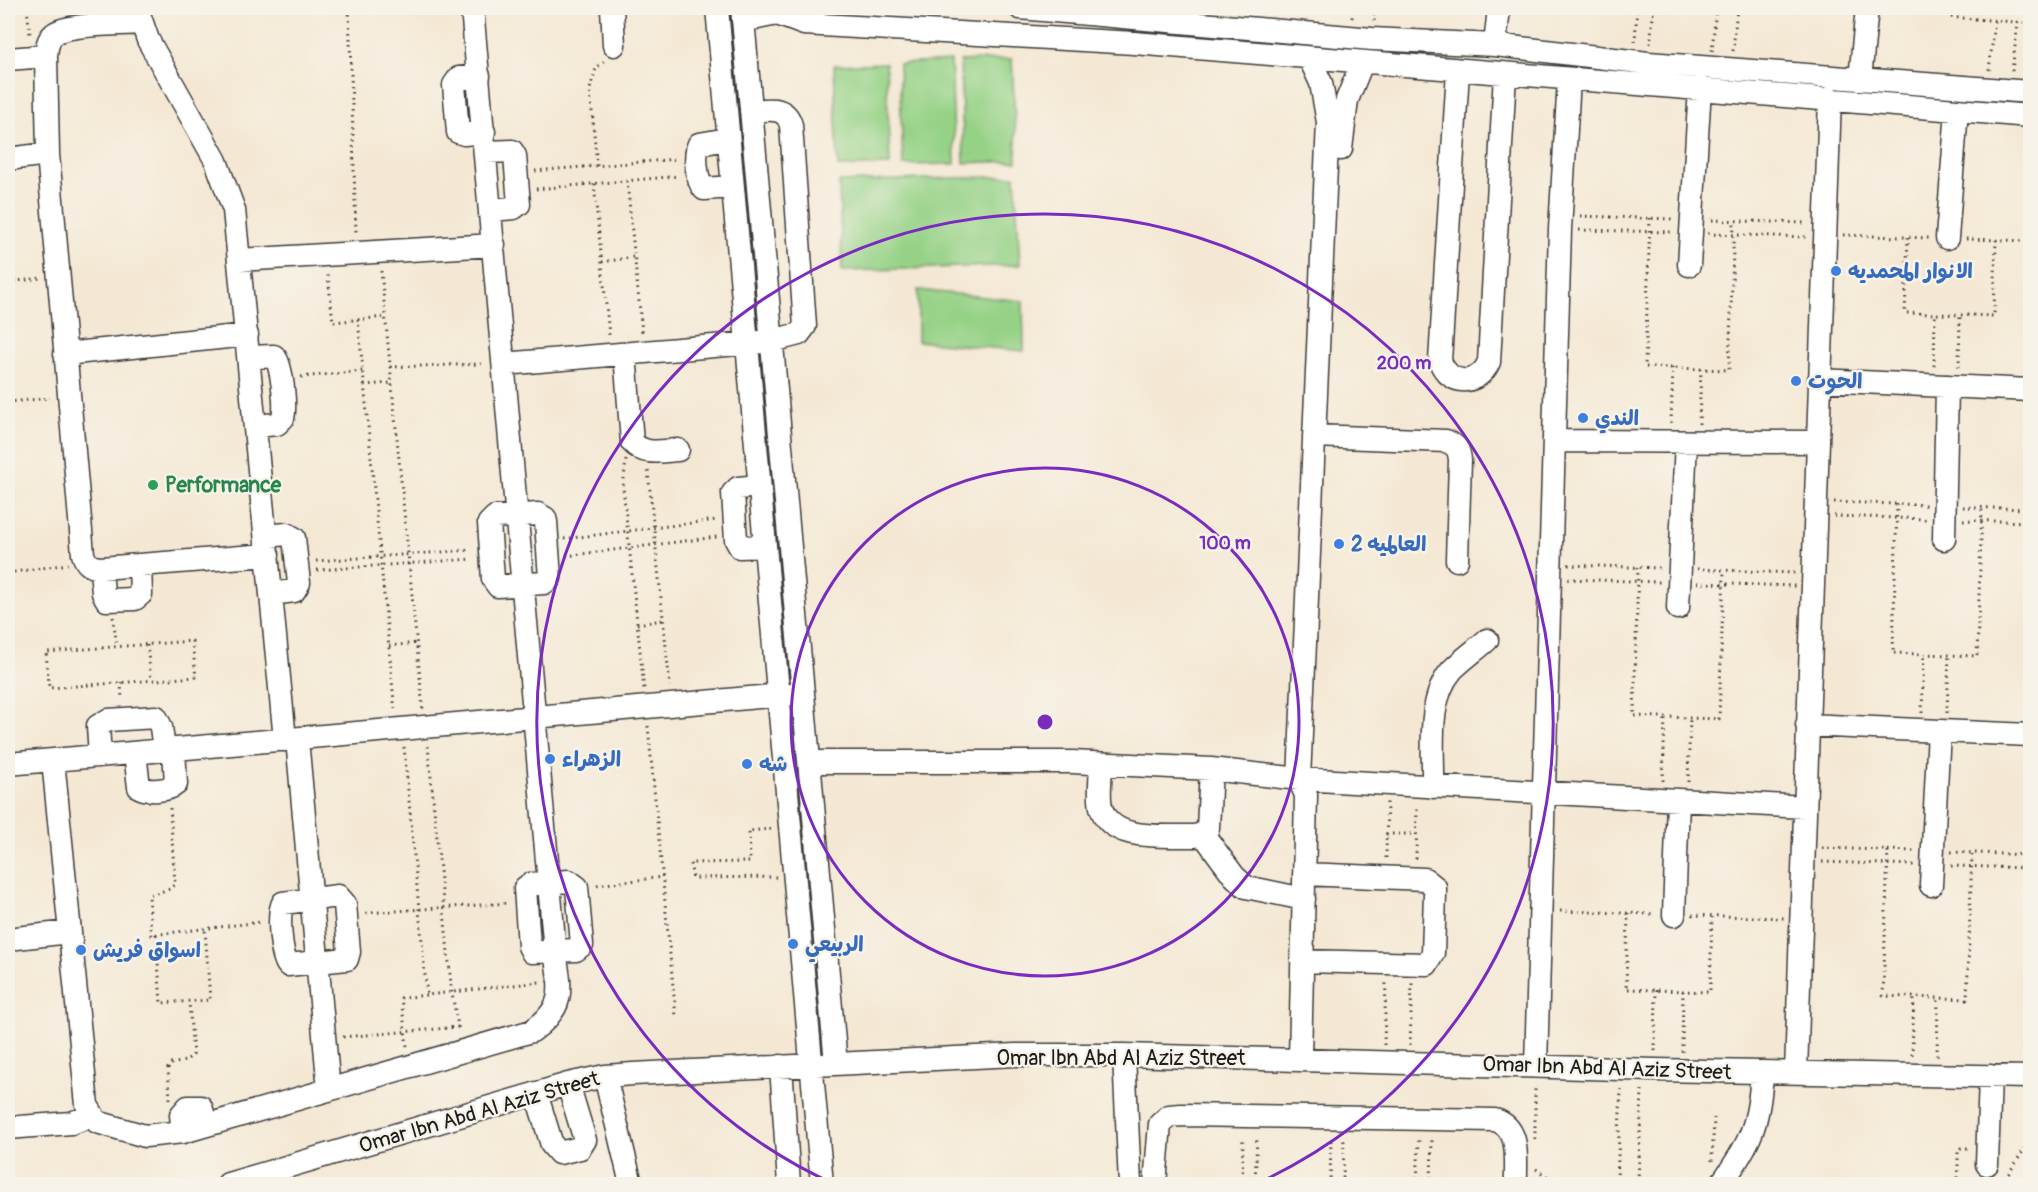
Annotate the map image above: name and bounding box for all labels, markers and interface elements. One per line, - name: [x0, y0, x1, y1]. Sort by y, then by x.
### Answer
- place label: الانوار المحمديه: [1848, 258, 1973, 285]
- marker: الانوار المحمديه: [1829, 264, 1843, 278]
- text: 200 m: [1377, 352, 1431, 375]
- place label: الحوت: [1808, 368, 1862, 395]
- marker: الحوت: [1789, 374, 1803, 388]
- place label: الندي: [1595, 405, 1639, 434]
- marker: الندي: [1576, 411, 1590, 425]
- place label: Performance: [165, 472, 282, 499]
- marker: Performance: [146, 478, 160, 492]
- place label: العالميه 2: [1351, 531, 1426, 558]
- text: 100 m: [1199, 532, 1251, 555]
- marker: العالميه 2: [1332, 537, 1346, 551]
- centre of rings: [1035, 712, 1055, 732]
- place label: الزهراء: [562, 746, 621, 773]
- place label: شه: [759, 751, 787, 778]
- marker: الزهراء: [543, 752, 557, 766]
- marker: شه: [740, 757, 754, 771]
- place label: الربيعي: [805, 931, 864, 963]
- place label: اسواق فريش: [93, 937, 201, 964]
- marker: الربيعي: [786, 937, 800, 951]
- marker: اسواق فريش: [74, 943, 88, 957]
- street label: Omar Ibn Abd Al Aziz Street: [997, 1045, 1246, 1072]
- street label: Omar Ibn Abd Al Aziz Street: [1482, 1051, 1732, 1086]
- street label: Omar Ibn Abd Al Aziz Street: [356, 1065, 603, 1160]

